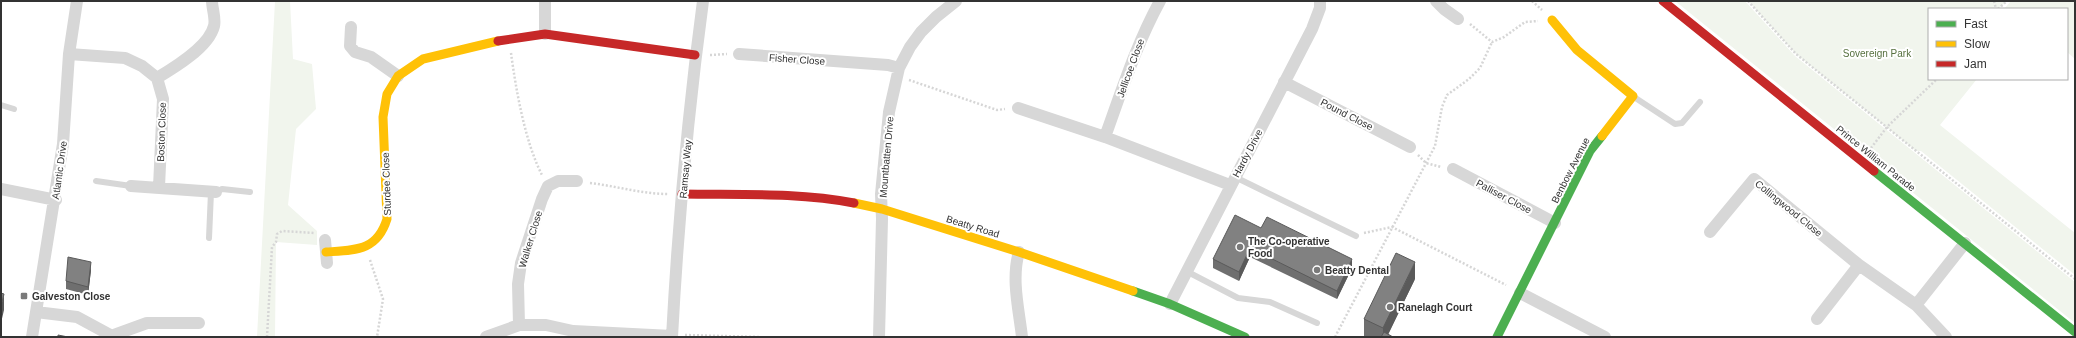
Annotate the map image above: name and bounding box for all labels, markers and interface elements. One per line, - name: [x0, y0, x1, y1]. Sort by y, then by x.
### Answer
- legend: [1928, 8, 2068, 80]
- text: Fast: [1964, 17, 1988, 31]
- street label: Jellicoe Close: [1115, 37, 1146, 99]
- text: Slow: [1964, 37, 1990, 51]
- park label: Sovereign Park: [1843, 48, 1912, 59]
- street label: Fisher Close: [769, 52, 826, 67]
- text: Jam: [1964, 57, 1987, 71]
- street label: Pound Close: [1319, 97, 1375, 133]
- street label: Boston Close: [155, 102, 168, 162]
- street label: Mountbatten Drive: [877, 115, 896, 198]
- street label: Prince William Parade: [1834, 123, 1918, 194]
- street label: Hardy Drive: [1230, 127, 1265, 179]
- street label: Benbow Avenue: [1549, 135, 1592, 205]
- street label: Ramsay Way: [677, 139, 694, 199]
- street label: Atlantic Drive: [50, 140, 69, 200]
- street label: Sturdee Close: [380, 152, 393, 216]
- street label: Palliser Close: [1474, 177, 1534, 216]
- street label: Collingwood Close: [1753, 178, 1825, 239]
- street label: Walker Close: [517, 209, 545, 269]
- street label: Beatty Road: [945, 213, 1001, 240]
- place label: The Co-operative Food: [1248, 236, 1330, 259]
- marker: The Co-operative Food: [1235, 242, 1245, 252]
- marker: Beatty Dental: [1312, 265, 1322, 275]
- place label: Beatty Dental: [1325, 265, 1389, 276]
- marker: Galveston Close: [19, 291, 29, 301]
- place label: Galveston Close: [32, 291, 111, 302]
- marker: Ranelagh Court: [1385, 302, 1395, 312]
- place label: Ranelagh Court: [1398, 302, 1473, 313]

